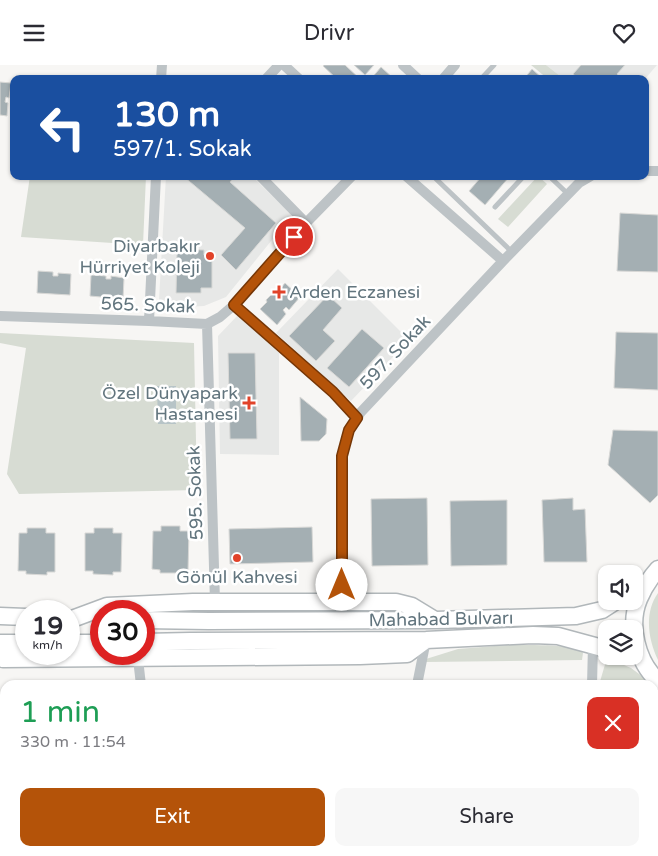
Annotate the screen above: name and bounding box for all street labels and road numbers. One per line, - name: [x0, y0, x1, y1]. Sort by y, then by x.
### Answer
- street label: 565. Sokak: [100, 292, 196, 318]
- street label: 597. Sokak: [355, 310, 435, 394]
- street label: 595. Sokak: [182, 445, 208, 541]
- street label: Mahabad Bulvarı: [368, 607, 514, 631]

